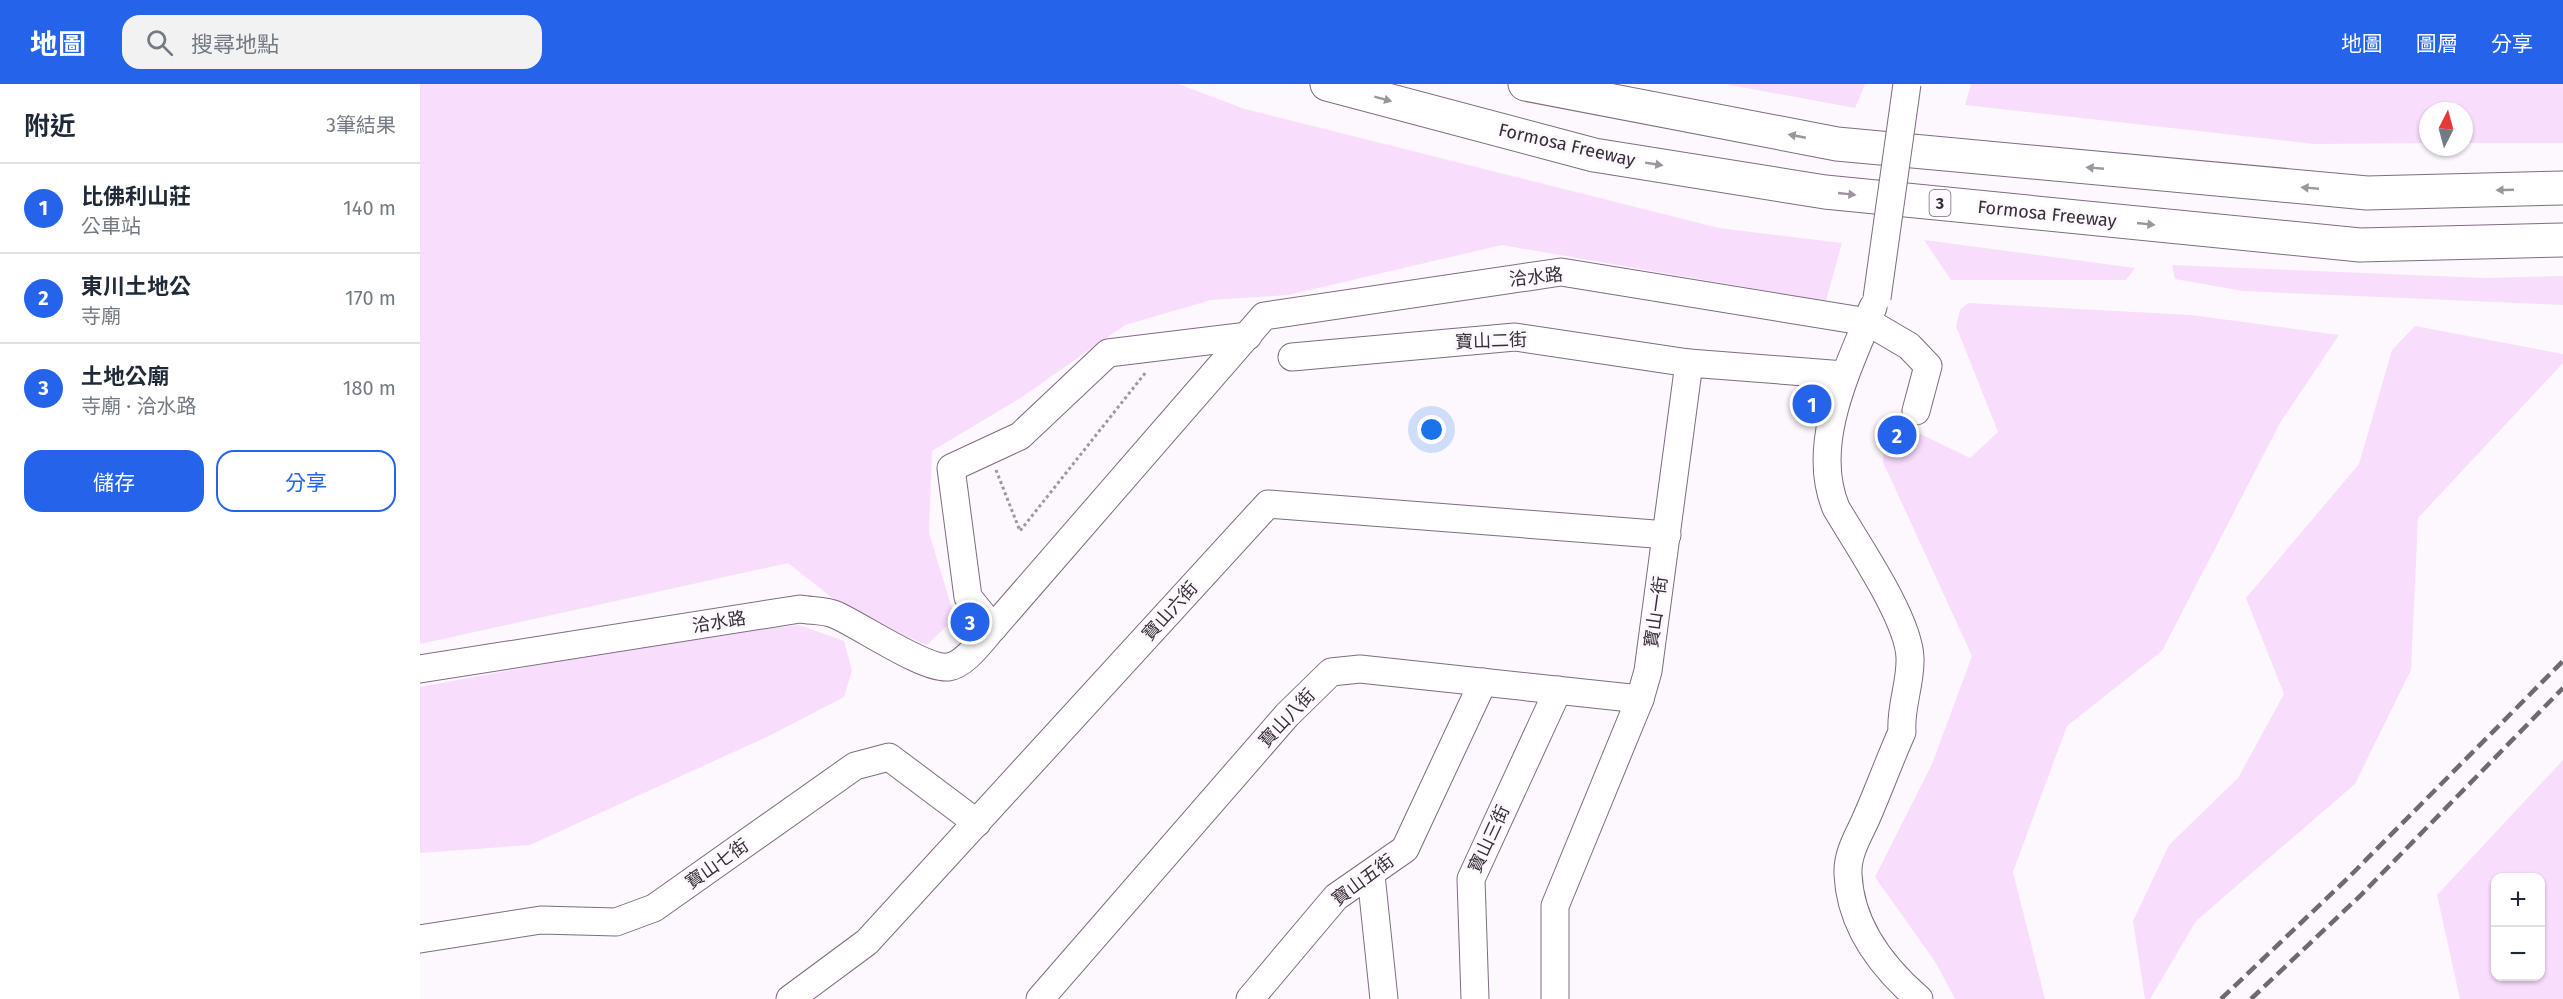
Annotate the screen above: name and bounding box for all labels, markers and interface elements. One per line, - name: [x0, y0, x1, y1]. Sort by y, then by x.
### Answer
- search box: [122, 15, 542, 69]
- icon: search: [143, 26, 176, 59]
- text: 地圖: [30, 28, 86, 61]
- text: 搜尋地點: [191, 31, 279, 58]
- text: 地圖: [2341, 31, 2383, 57]
- text: 圖層: [2416, 31, 2458, 57]
- text: 分享: [2491, 31, 2533, 57]
- one-way arrow: [1375, 95, 1393, 104]
- north arrow: [2419, 102, 2473, 156]
- text: 附近: [24, 111, 76, 142]
- text: 3筆結果: [326, 113, 396, 137]
- street label: Formosa Freeway: [1496, 119, 1638, 171]
- one-way arrow: [1787, 131, 1806, 140]
- one-way arrow: [1645, 160, 1664, 169]
- one-way arrow: [2085, 163, 2104, 173]
- text: 比佛利山莊: [81, 183, 191, 210]
- one-way arrow: [2300, 183, 2319, 193]
- one-way arrow: [2495, 185, 2514, 194]
- one-way arrow: [1838, 189, 1857, 199]
- road number: 3: [1930, 190, 1950, 216]
- text: 1: [39, 196, 48, 220]
- text: 140 m: [343, 196, 396, 220]
- street label: Formosa Freeway: [1976, 196, 2118, 232]
- text: 公車站: [81, 214, 141, 238]
- one-way arrow: [2136, 219, 2155, 229]
- street label: 洽水路: [1508, 263, 1564, 291]
- text: 東川土地公: [81, 273, 191, 300]
- text: 2: [38, 286, 49, 310]
- text: 170 m: [345, 286, 396, 310]
- text: 寺廟: [81, 304, 121, 328]
- street label: 寶山二街: [1455, 329, 1527, 353]
- text: 土地公廟: [81, 363, 169, 390]
- text: 3: [38, 376, 49, 400]
- text: 180 m: [343, 376, 396, 400]
- pin: 1: [1792, 382, 1832, 426]
- text: 寺廟 · 洽水路: [81, 394, 196, 418]
- pin: 2: [1878, 412, 1916, 458]
- your location: [1417, 415, 1446, 444]
- button: 儲存: [24, 450, 204, 512]
- button: 分享: [216, 450, 396, 512]
- street label: 寶山一街: [1640, 575, 1672, 649]
- street label: 寶山六街: [1138, 577, 1202, 645]
- pin: 3: [950, 600, 990, 644]
- street label: 洽水路: [691, 607, 747, 637]
- street label: 寶山八街: [1254, 684, 1320, 752]
- street label: 寶山三街: [1464, 802, 1514, 876]
- street label: 寶山七街: [681, 834, 753, 894]
- street label: 寶山五街: [1328, 850, 1398, 910]
- map controls: [2491, 873, 2545, 981]
- button: +: [2491, 873, 2545, 927]
- button: −: [2491, 927, 2545, 981]

